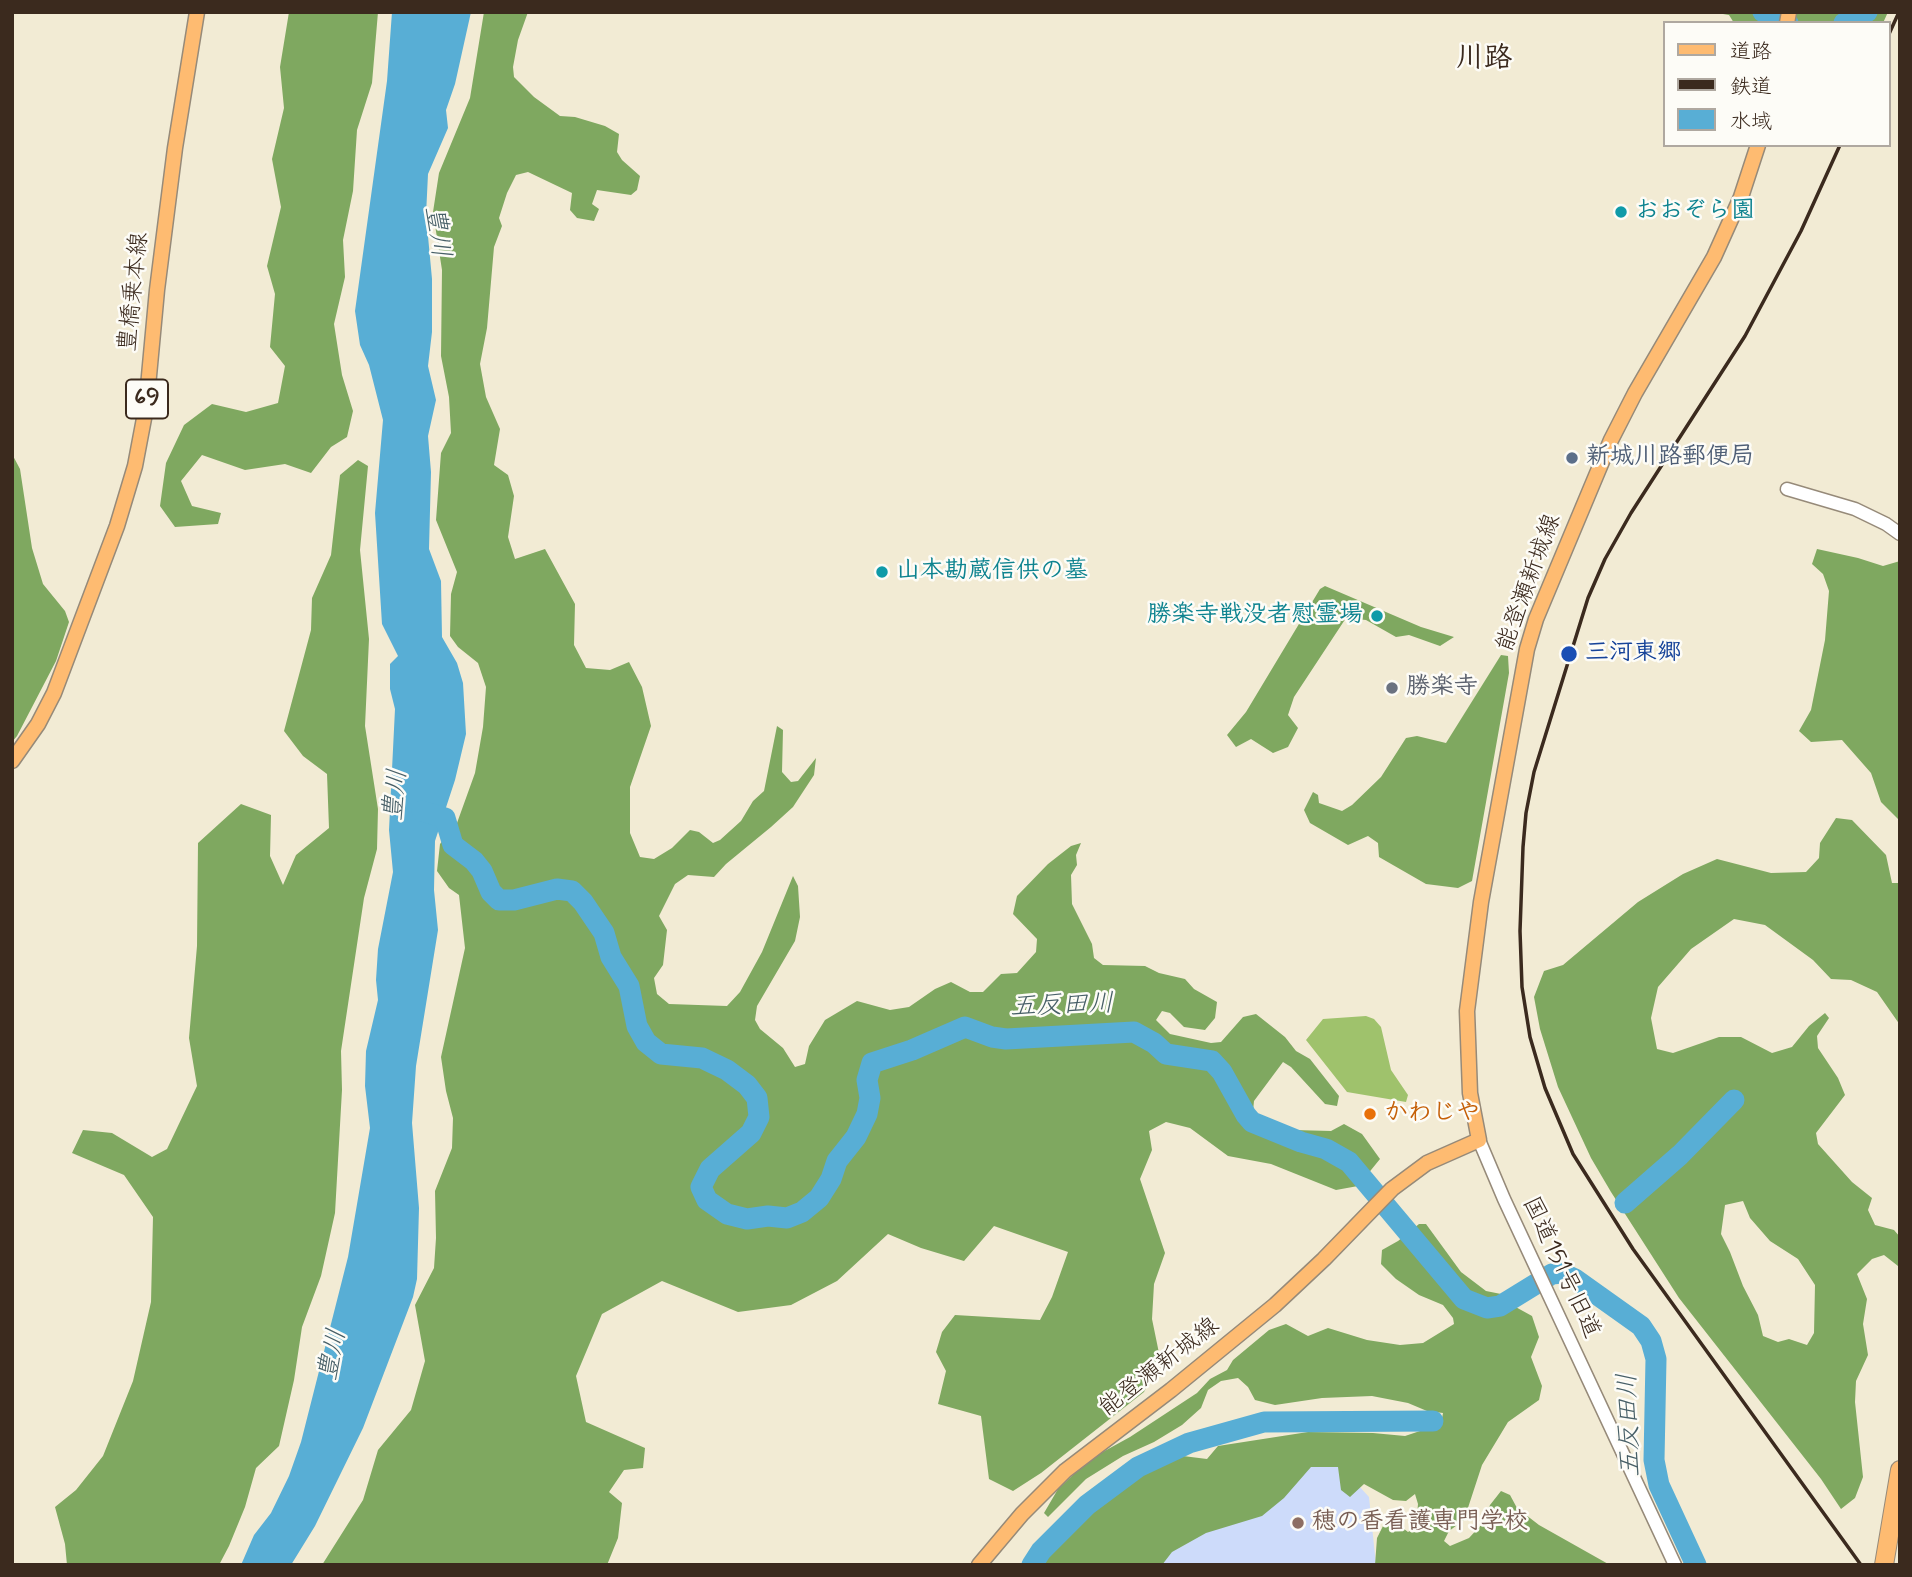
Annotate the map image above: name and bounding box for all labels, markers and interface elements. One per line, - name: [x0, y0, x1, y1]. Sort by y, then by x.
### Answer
- legend: [1664, 21, 1891, 147]
- text: 道路: [1730, 38, 1772, 66]
- district label: 川路: [1456, 43, 1512, 77]
- text: 鉄道: [1730, 73, 1772, 101]
- text: 水域: [1730, 108, 1772, 136]
- place label: おおぞら園: [1635, 198, 1755, 226]
- water label: 豊川: [417, 204, 455, 260]
- marker: おおぞら園: [1613, 204, 1629, 220]
- street label: 豊橋乗本線: [114, 231, 156, 353]
- road number: 69: [126, 380, 168, 418]
- place label: 新城川路郵便局: [1586, 444, 1754, 472]
- marker: 新城川路郵便局: [1564, 450, 1580, 466]
- street label: 能登瀬新城線: [1492, 510, 1568, 656]
- place label: 山本勘蔵信供の墓: [896, 558, 1088, 586]
- marker: 山本勘蔵信供の墓: [874, 564, 890, 580]
- place label: 勝楽寺戦没者慰霊場: [1147, 602, 1363, 630]
- marker: 勝楽寺戦没者慰霊場: [1369, 608, 1385, 624]
- place label: 三河東郷: [1585, 640, 1681, 668]
- marker: 三河東郷: [1559, 644, 1579, 664]
- place label: 勝楽寺: [1406, 674, 1478, 702]
- marker: 勝楽寺: [1384, 680, 1400, 696]
- water label: 豊川: [379, 768, 415, 822]
- water label: 五反田川: [1009, 990, 1115, 1024]
- place label: かわじや: [1384, 1100, 1480, 1128]
- marker: かわじや: [1362, 1106, 1378, 1122]
- street label: 国道151号旧道: [1515, 1193, 1605, 1343]
- street label: 能登瀬新城線: [1094, 1312, 1226, 1424]
- water label: 豊川: [313, 1326, 355, 1384]
- water label: 五反田川: [1614, 1372, 1648, 1478]
- place label: 穂の香看護専門学校: [1312, 1509, 1528, 1537]
- marker: 穂の香看護専門学校: [1290, 1515, 1306, 1531]

